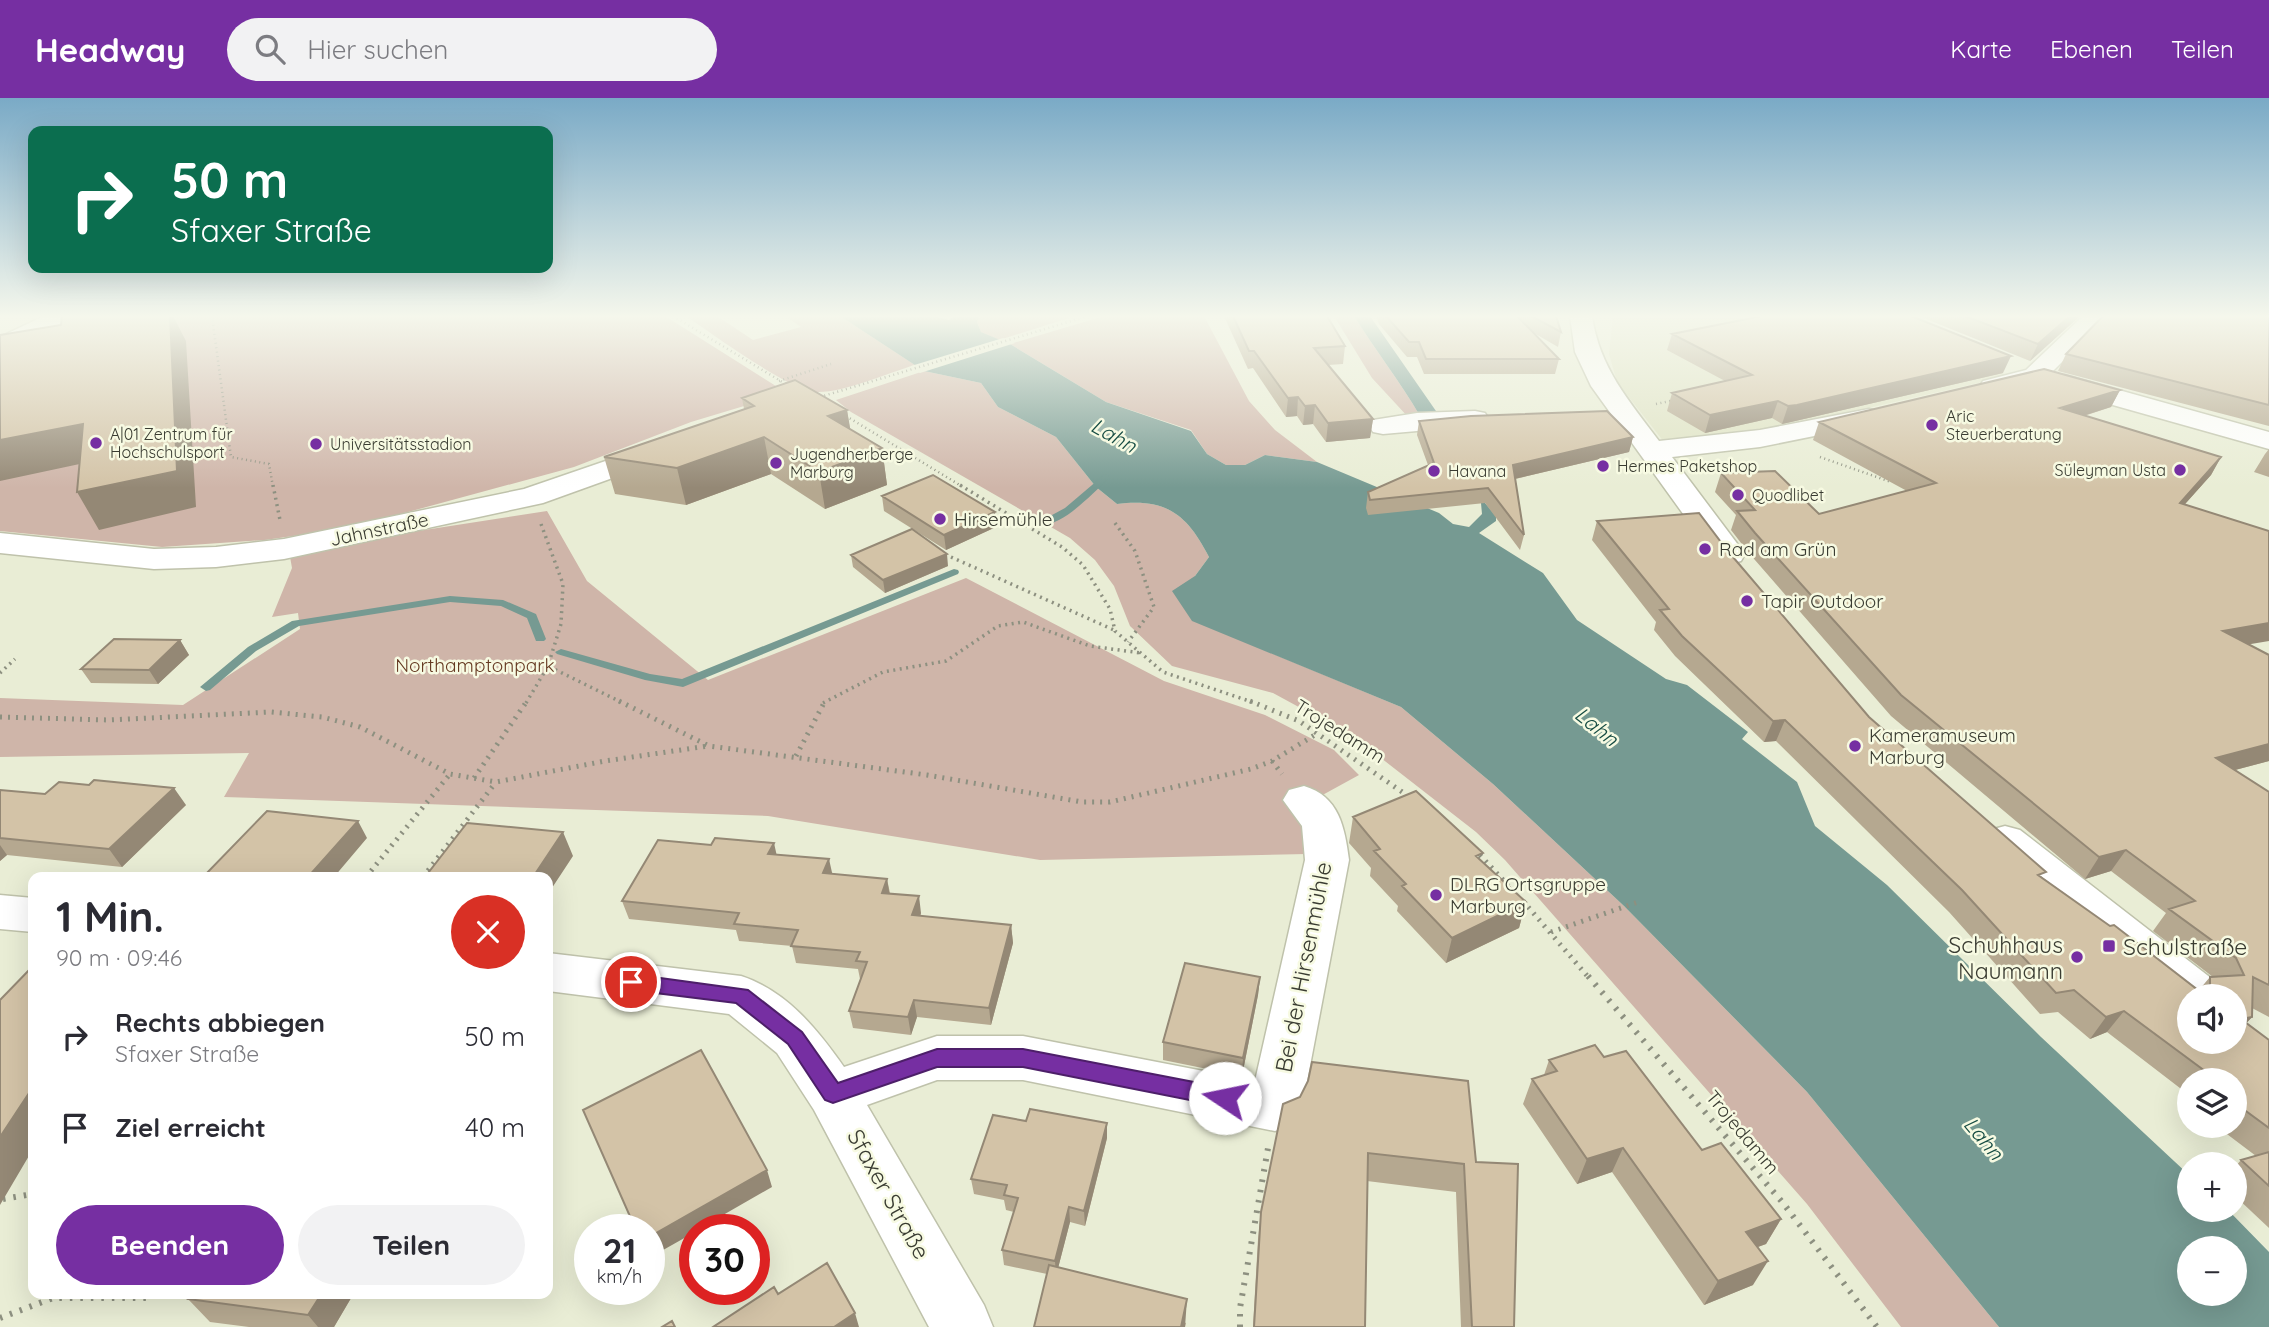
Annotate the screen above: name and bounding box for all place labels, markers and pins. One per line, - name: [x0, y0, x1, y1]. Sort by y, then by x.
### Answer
- place label: Aric Steuerberatung: [1946, 406, 2062, 444]
- marker: Aric Steuerberatung: [1924, 417, 1940, 433]
- place label: A|01 Zentrum für Hochschulsport: [110, 424, 233, 462]
- place label: Universitätsstadion: [330, 434, 472, 454]
- marker: A|01 Zentrum für Hochschulsport: [88, 435, 104, 451]
- marker: Universitätsstadion: [308, 436, 324, 452]
- place label: Jugendherberge Marburg: [790, 444, 913, 482]
- marker: Jugendherberge Marburg: [768, 455, 784, 471]
- place label: Hermes Paketshop: [1617, 456, 1757, 476]
- marker: Hermes Paketshop: [1595, 458, 1611, 474]
- place label: Süleyman Usta: [2054, 460, 2166, 480]
- place label: Havana: [1448, 461, 1506, 481]
- marker: Süleyman Usta: [2172, 462, 2188, 478]
- marker: Havana: [1426, 463, 1442, 479]
- place label: Quodlibet: [1752, 485, 1824, 505]
- marker: Quodlibet: [1730, 487, 1746, 503]
- place label: Hirsemühle: [954, 507, 1053, 531]
- marker: Hirsemühle: [932, 511, 948, 527]
- place label: Rad am Grün: [1719, 537, 1836, 561]
- marker: Rad am Grün: [1697, 541, 1713, 557]
- place label: Tapir Outdoor: [1761, 589, 1884, 613]
- marker: Tapir Outdoor: [1739, 593, 1755, 609]
- place label: Kameramuseum Marburg: [1869, 723, 2016, 769]
- marker: Kameramuseum Marburg: [1847, 738, 1863, 754]
- place label: DLRG Ortsgruppe Marburg: [1450, 872, 1606, 918]
- marker: DLRG Ortsgruppe Marburg: [1428, 887, 1444, 903]
- place label: Schuhhaus Naumann: [1948, 930, 2063, 985]
- place label: Schulstraße: [2123, 932, 2247, 961]
- marker: Schulstraße: [2101, 938, 2117, 954]
- marker: Schuhhaus Naumann: [2069, 949, 2085, 965]
- pin: [601, 952, 661, 1012]

